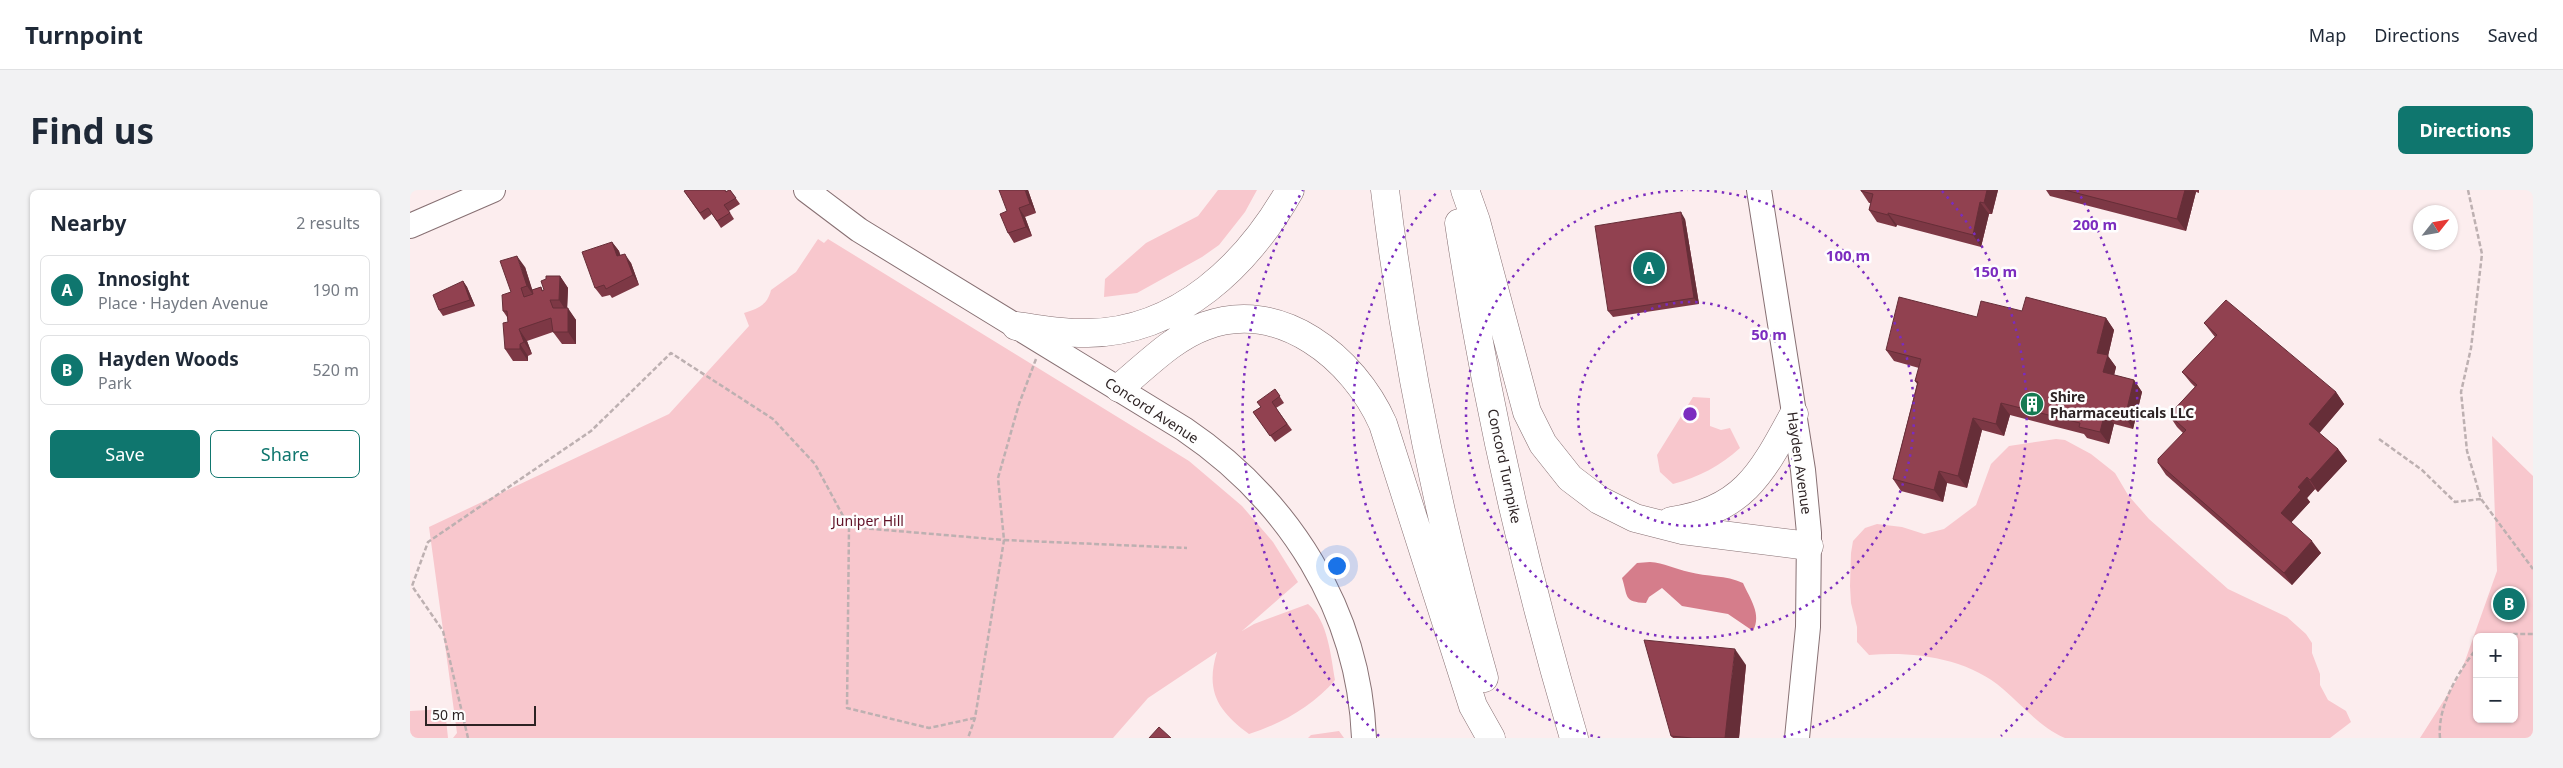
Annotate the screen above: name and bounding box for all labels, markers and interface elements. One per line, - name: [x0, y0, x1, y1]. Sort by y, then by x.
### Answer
- text: Turnpoint: [25, 18, 143, 51]
- text: Map: [2309, 23, 2346, 47]
- text: Directions: [2374, 23, 2460, 47]
- text: Saved: [2488, 23, 2538, 47]
- button: Directions: [2398, 106, 2533, 154]
- text: Find us: [30, 107, 154, 154]
- north arrow: [2413, 205, 2458, 250]
- text: Nearby: [50, 209, 126, 237]
- text: 2 results: [296, 212, 360, 234]
- text: 200 m: [2073, 214, 2117, 234]
- text: 100 m: [1826, 245, 1870, 265]
- pin: A: [1633, 249, 1665, 287]
- text: 150 m: [1973, 261, 2017, 281]
- text: Innosight: [98, 266, 190, 292]
- text: A: [61, 279, 73, 301]
- text: 190 m: [312, 279, 359, 301]
- text: Place · Hayden Avenue: [98, 292, 268, 314]
- text: 50 m: [1751, 324, 1787, 344]
- text: Hayden Woods: [98, 346, 239, 372]
- text: B: [62, 359, 72, 381]
- text: 520 m: [312, 359, 359, 381]
- text: Park: [98, 372, 132, 394]
- street label: Concord Avenue: [1102, 373, 1203, 447]
- place label: Shire Pharmaceuticals LLC: [2050, 387, 2194, 422]
- building icon: Shire Pharmaceuticals LLC: [2019, 391, 2045, 417]
- centre of rings: [1681, 405, 1699, 423]
- street label: Concord Turnpike: [1484, 407, 1526, 525]
- street label: Hayden Avenue: [1783, 411, 1817, 516]
- button: Save: [50, 430, 200, 478]
- button: Share: [210, 430, 360, 478]
- park label: Juniper Hill: [830, 511, 904, 530]
- your location: [1324, 553, 1350, 579]
- pin: B: [2493, 585, 2525, 623]
- map controls: [2473, 633, 2518, 723]
- button: +: [2473, 633, 2518, 678]
- button: −: [2473, 678, 2518, 723]
- scale bar: [425, 703, 536, 726]
- text: 50 m: [432, 705, 465, 724]

